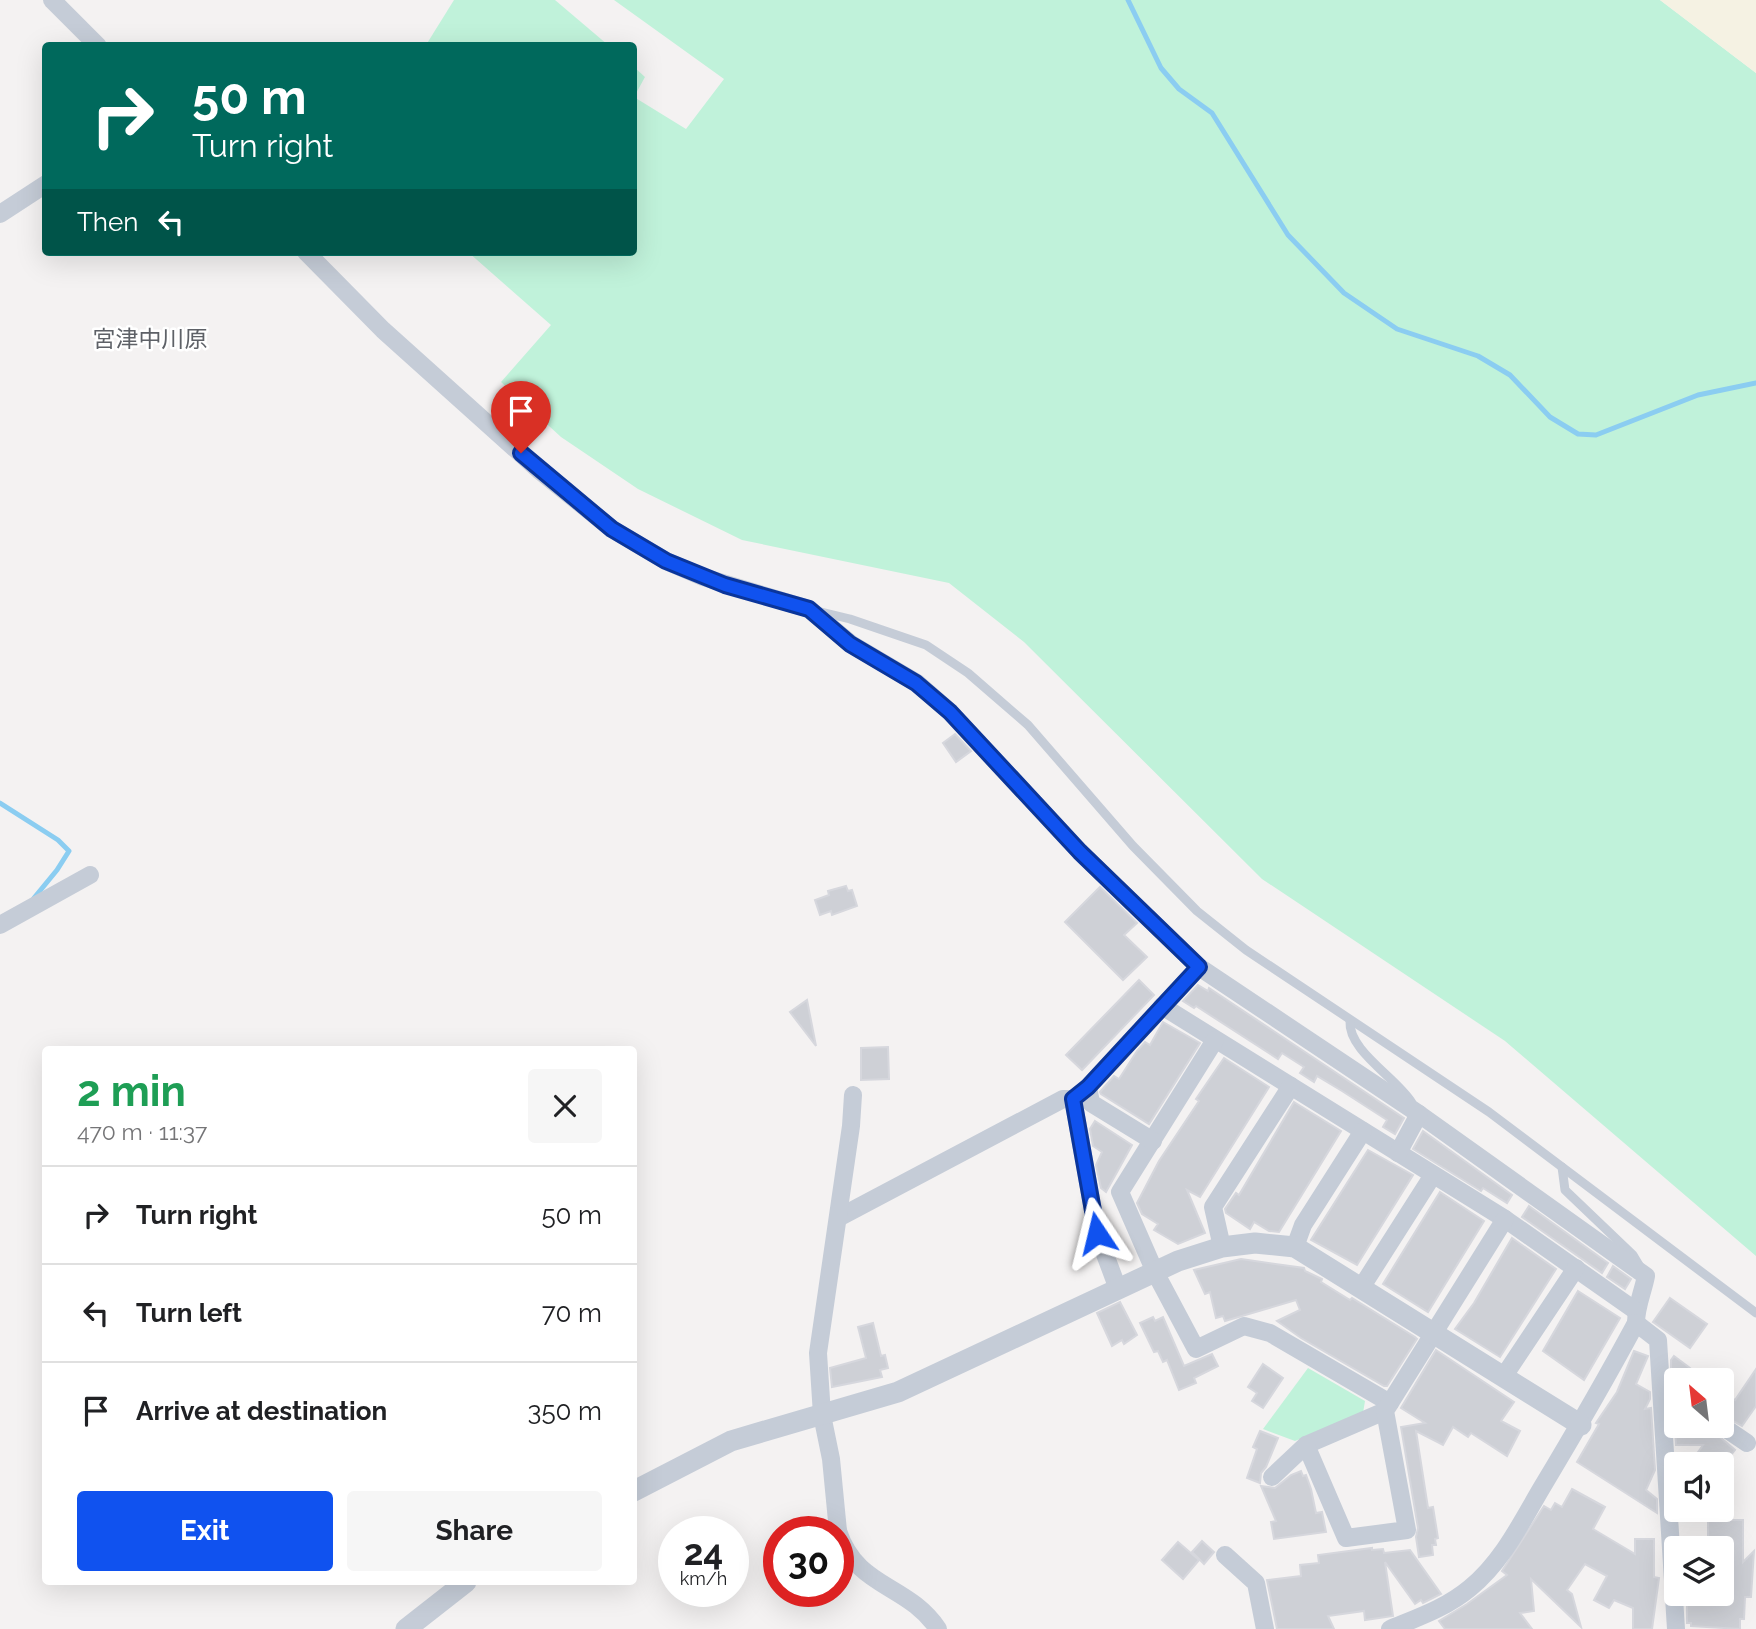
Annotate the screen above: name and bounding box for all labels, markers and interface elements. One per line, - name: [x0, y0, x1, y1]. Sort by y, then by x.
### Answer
- text: 50 m: [192, 68, 307, 125]
- icon: right: [77, 70, 168, 161]
- text: Turn right: [192, 127, 333, 164]
- icon: left: [152, 203, 190, 241]
- text: Then: [77, 207, 138, 237]
- district label: 宮津中川原: [93, 325, 208, 352]
- pin: [491, 381, 551, 453]
- icon: arrive: [502, 392, 540, 430]
- text: 2 min: [77, 1067, 186, 1116]
- button: close: [528, 1069, 602, 1143]
- text: 470 m · 11:37: [77, 1118, 207, 1145]
- icon: right: [77, 1196, 115, 1234]
- position arrow: [1060, 1196, 1134, 1270]
- text: Turn right: [136, 1200, 257, 1230]
- text: 50 m: [541, 1200, 602, 1230]
- icon: left: [77, 1294, 115, 1332]
- text: Turn left: [136, 1298, 242, 1328]
- text: 70 m: [542, 1298, 602, 1328]
- north arrow: [1664, 1368, 1734, 1438]
- map controls: [1664, 1368, 1734, 1606]
- icon: arrive: [77, 1392, 115, 1430]
- text: Arrive at destination: [136, 1396, 387, 1426]
- text: 350 m: [528, 1396, 602, 1426]
- button: sound: [1664, 1452, 1734, 1522]
- button: Exit: [77, 1491, 333, 1571]
- button: Share: [347, 1491, 602, 1571]
- speed limit sign: 30: [763, 1516, 854, 1607]
- text: 24: [684, 1532, 723, 1573]
- button: layers: [1664, 1536, 1734, 1606]
- text: km/h: [680, 1568, 727, 1589]

